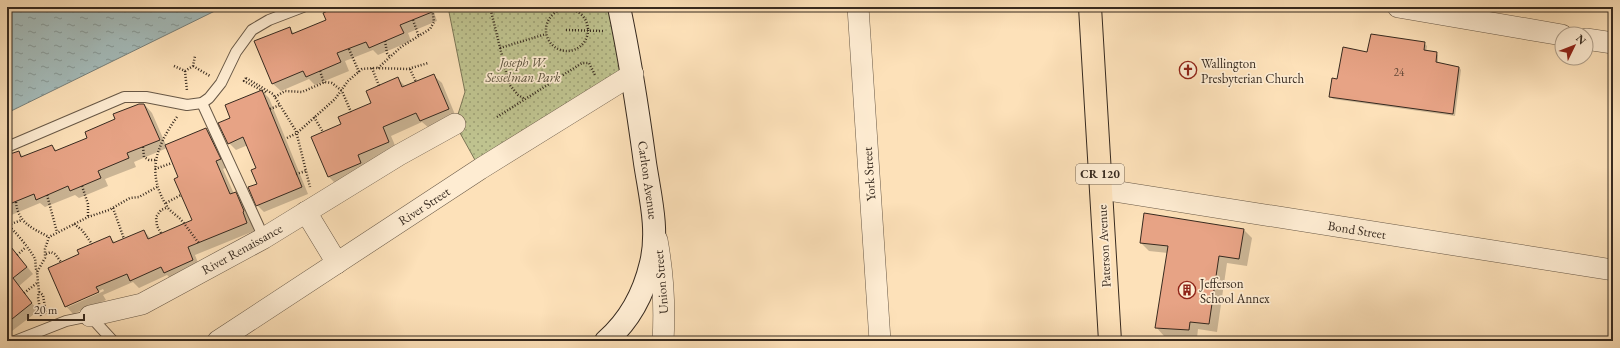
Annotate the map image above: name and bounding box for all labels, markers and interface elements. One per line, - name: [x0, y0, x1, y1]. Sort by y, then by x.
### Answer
- north arrow: [1554, 26, 1594, 66]
- text: N: [1573, 31, 1590, 47]
- park label: Joseph W. Sesselman Park: [484, 54, 561, 86]
- place label: Wallington Presbyterian Church: [1201, 55, 1305, 87]
- church icon: Wallington Presbyterian Church: [1178, 60, 1198, 80]
- house number: 24: [1394, 65, 1405, 79]
- street label: Carlton Avenue: [634, 140, 662, 220]
- street label: York Street: [859, 146, 879, 202]
- road number: CR 120: [1076, 164, 1124, 184]
- street label: River Street: [395, 183, 453, 229]
- street label: Paterson Avenue: [1093, 204, 1115, 288]
- street label: Bond Street: [1327, 217, 1387, 243]
- street label: River Renaissance: [199, 220, 285, 278]
- street label: Union Street: [650, 249, 672, 315]
- place label: Jefferson School Annex: [1199, 275, 1270, 307]
- building icon: Jefferson School Annex: [1177, 280, 1197, 300]
- scale bar: [28, 296, 84, 322]
- text: 20 m: [34, 302, 58, 318]

